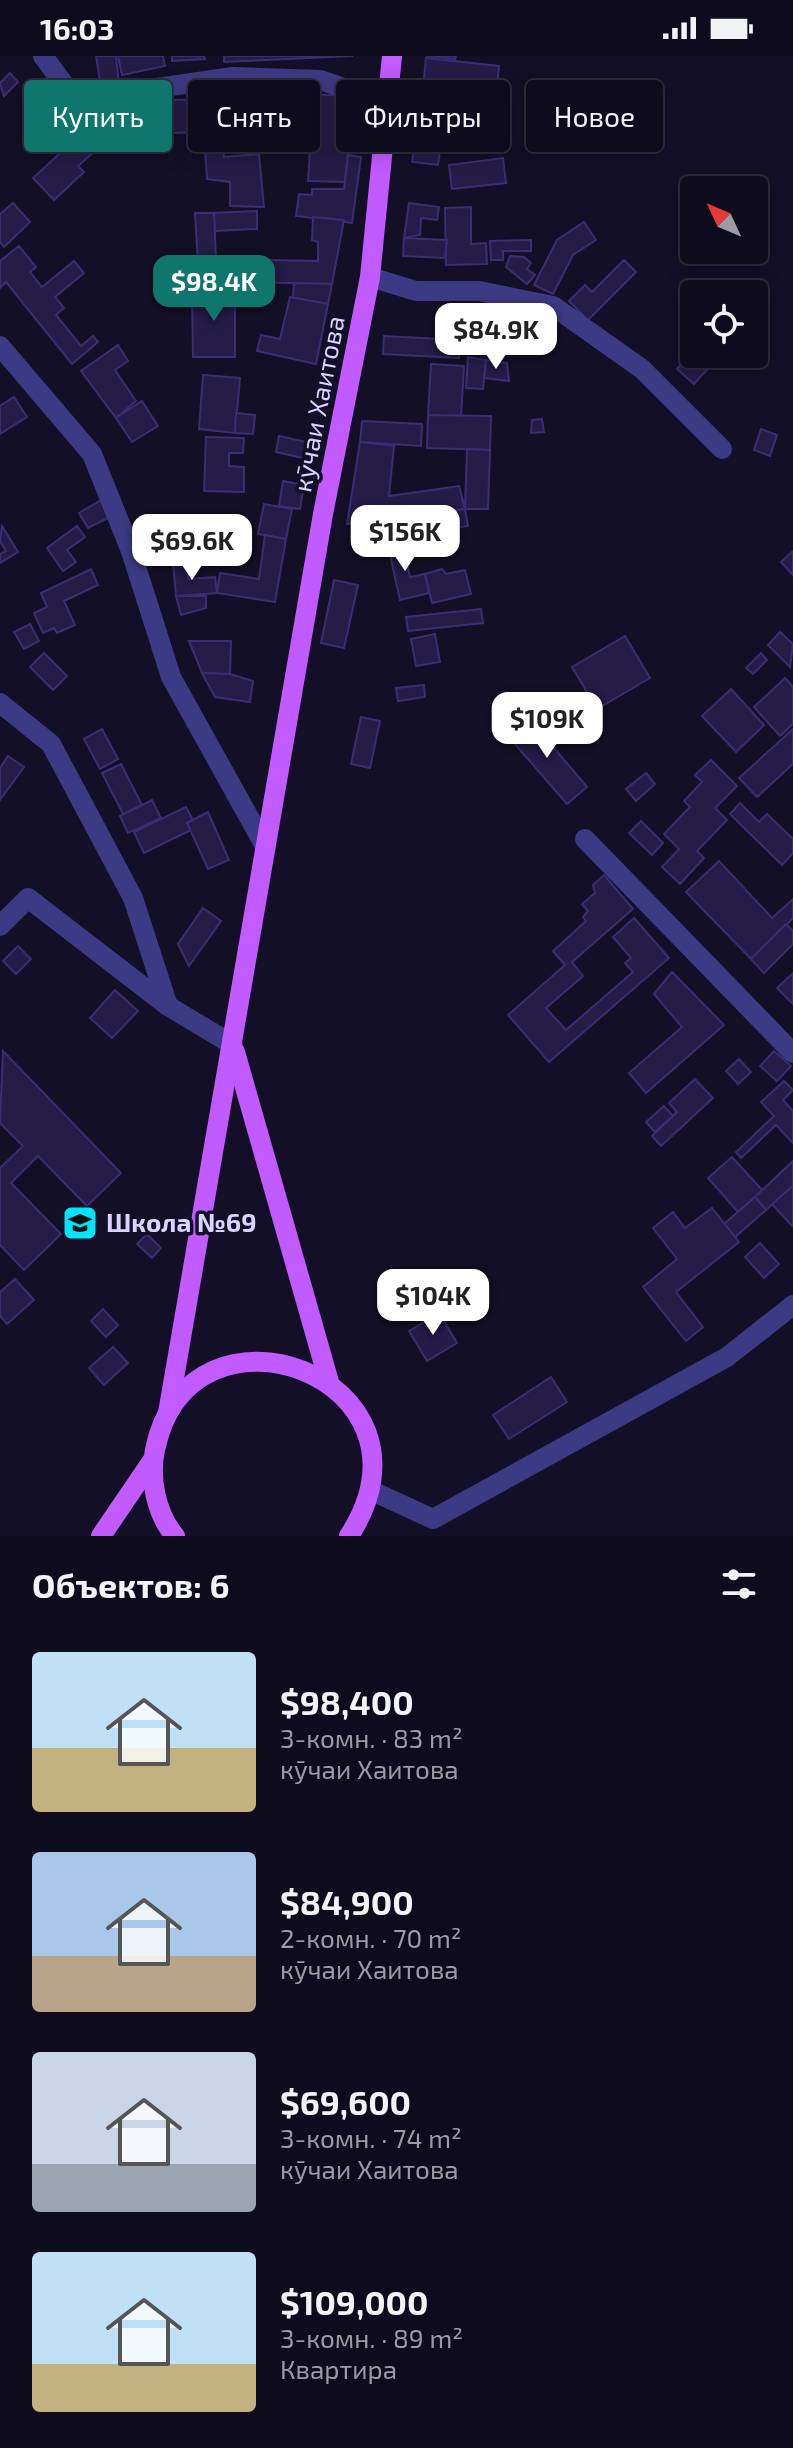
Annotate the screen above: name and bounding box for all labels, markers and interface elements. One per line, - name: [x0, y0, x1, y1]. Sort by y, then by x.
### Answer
- text: 16:03: [40, 10, 114, 46]
- chip: Купить: [24, 80, 172, 152]
- chip: Снять: [188, 80, 320, 152]
- chip: Фильтры: [336, 80, 510, 152]
- chip: Новое: [526, 80, 663, 152]
- north arrow: [680, 176, 768, 264]
- map controls: [680, 176, 768, 368]
- pin: $98.4K: [149, 255, 279, 323]
- text: $98.4K: [171, 265, 257, 296]
- button: locate: [680, 280, 768, 368]
- pin: $84.9K: [431, 303, 561, 371]
- street label: кӯчаи Хаитова: [285, 313, 351, 495]
- text: $84.9K: [453, 313, 539, 344]
- pin: $156K: [349, 505, 461, 573]
- pin: $69.6K: [127, 514, 257, 582]
- text: $156K: [369, 515, 441, 546]
- text: $69.6K: [150, 524, 234, 555]
- pin: $109K: [491, 692, 603, 760]
- text: $109K: [510, 702, 584, 733]
- school or university icon: Школа №69: [61, 1204, 99, 1242]
- place label: Школа №69: [106, 1206, 256, 1237]
- pin: $104K: [377, 1269, 489, 1337]
- text: $104K: [395, 1279, 471, 1310]
- icon: filters: [717, 1562, 761, 1606]
- text: Объектов: 6: [32, 1564, 230, 1605]
- text: $98,400: [280, 1681, 414, 1722]
- icon: home: [96, 1684, 192, 1780]
- text: 3-комн. · 83 m²: [280, 1722, 463, 1753]
- text: кӯчаи Хаитова: [280, 1753, 459, 1784]
- text: $84,900: [280, 1881, 414, 1922]
- icon: home: [96, 1884, 192, 1980]
- text: 2-комн. · 70 m²: [280, 1922, 462, 1953]
- text: кӯчаи Хаитова: [280, 1953, 459, 1984]
- text: $69,600: [280, 2081, 411, 2122]
- icon: home: [96, 2084, 192, 2180]
- text: 3-комн. · 74 m²: [280, 2122, 462, 2153]
- text: кӯчаи Хаитова: [280, 2153, 459, 2184]
- text: $109,000: [280, 2281, 429, 2322]
- icon: home: [96, 2284, 192, 2380]
- text: 3-комн. · 89 m²: [280, 2322, 463, 2353]
- text: Квартира: [280, 2353, 397, 2384]

